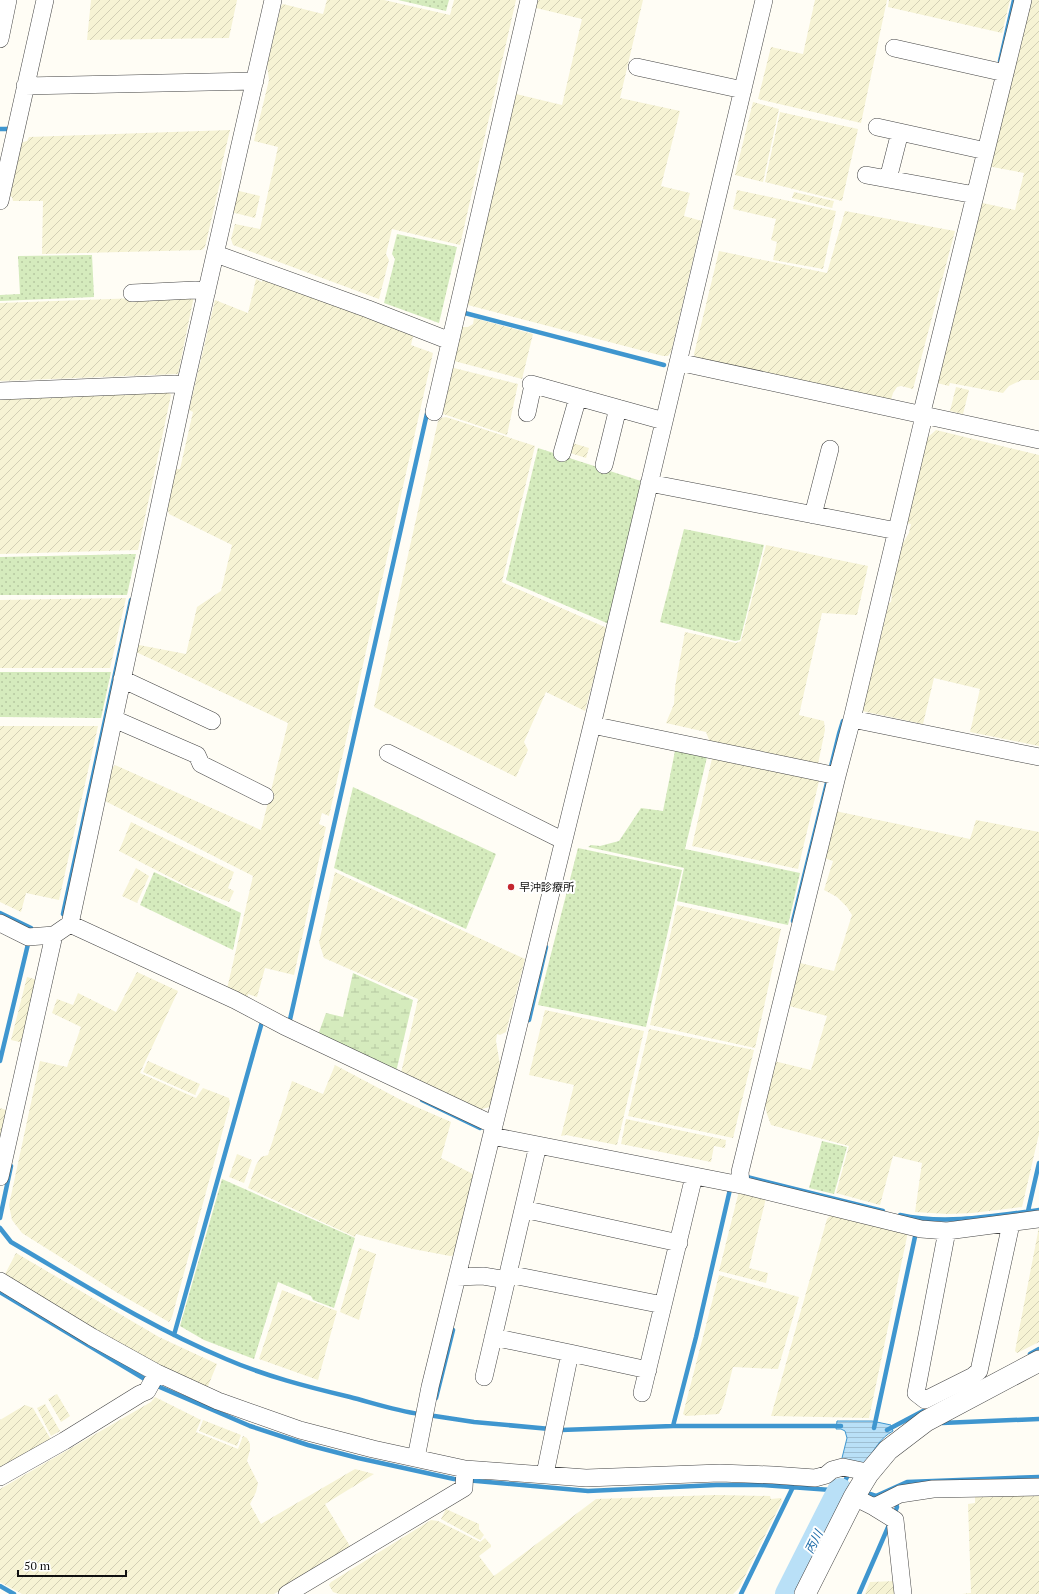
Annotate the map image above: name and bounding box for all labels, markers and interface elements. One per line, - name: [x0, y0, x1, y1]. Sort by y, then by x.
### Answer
- place label: 早沖診療所: [519, 880, 575, 894]
- marker: 早沖診療所: [506, 882, 516, 892]
- water label: 丙川: [801, 1526, 827, 1556]
- scale bar: [18, 1552, 126, 1578]
- text: 50 m: [24, 1558, 51, 1573]

